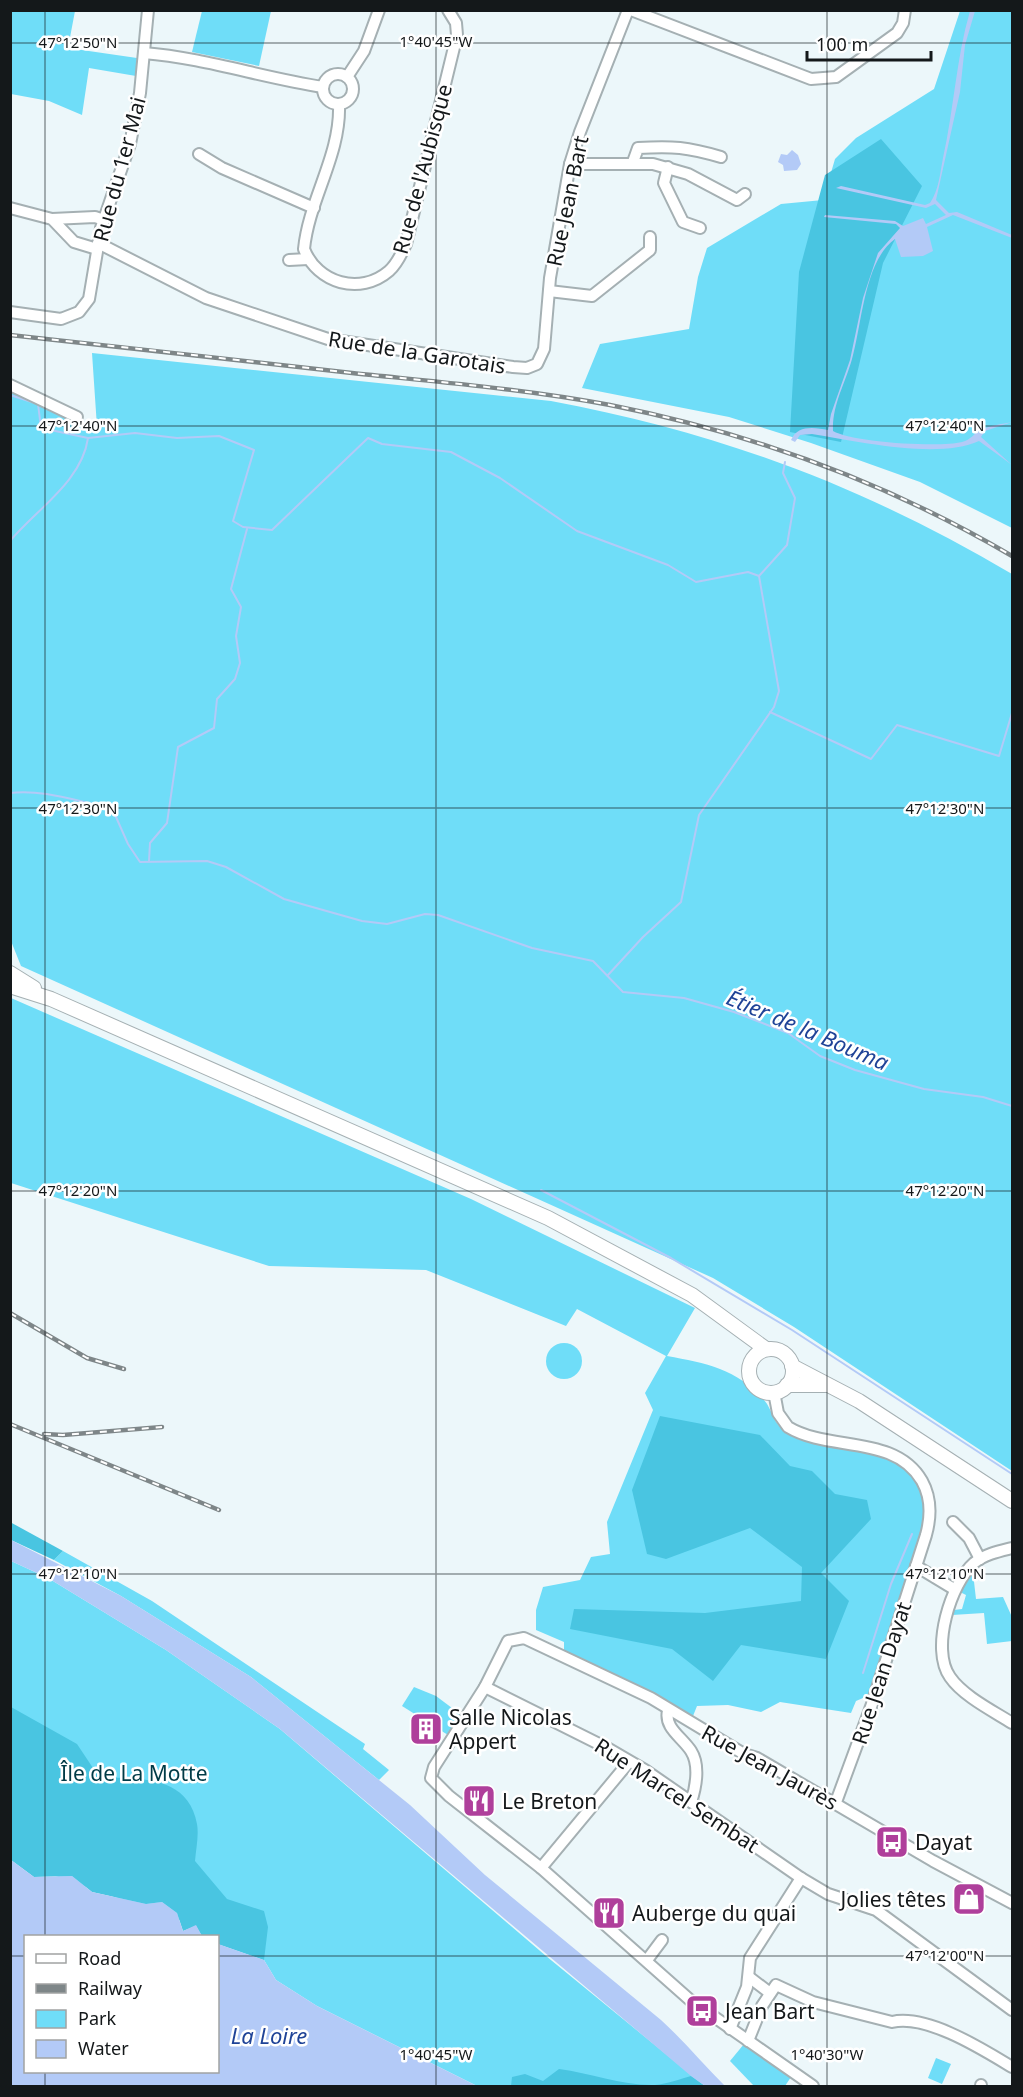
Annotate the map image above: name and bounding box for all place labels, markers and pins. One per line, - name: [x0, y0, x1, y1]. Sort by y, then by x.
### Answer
- place label: Salle Nicolas Appert: [449, 1703, 572, 1755]
- building icon: Salle Nicolas Appert: [408, 1711, 444, 1747]
- restaurant icon: Le Breton: [461, 1783, 497, 1819]
- place label: Le Breton: [502, 1787, 597, 1815]
- bus stop icon: Dayat: [874, 1824, 910, 1860]
- place label: Dayat: [915, 1828, 973, 1856]
- shop icon: Jolies têtes: [951, 1881, 987, 1917]
- place label: Jolies têtes: [838, 1885, 946, 1913]
- restaurant icon: Auberge du quai: [591, 1895, 627, 1931]
- place label: Auberge du quai: [632, 1899, 796, 1927]
- bus stop icon: Jean Bart: [684, 1993, 720, 2029]
- place label: Jean Bart: [723, 1997, 815, 2025]

